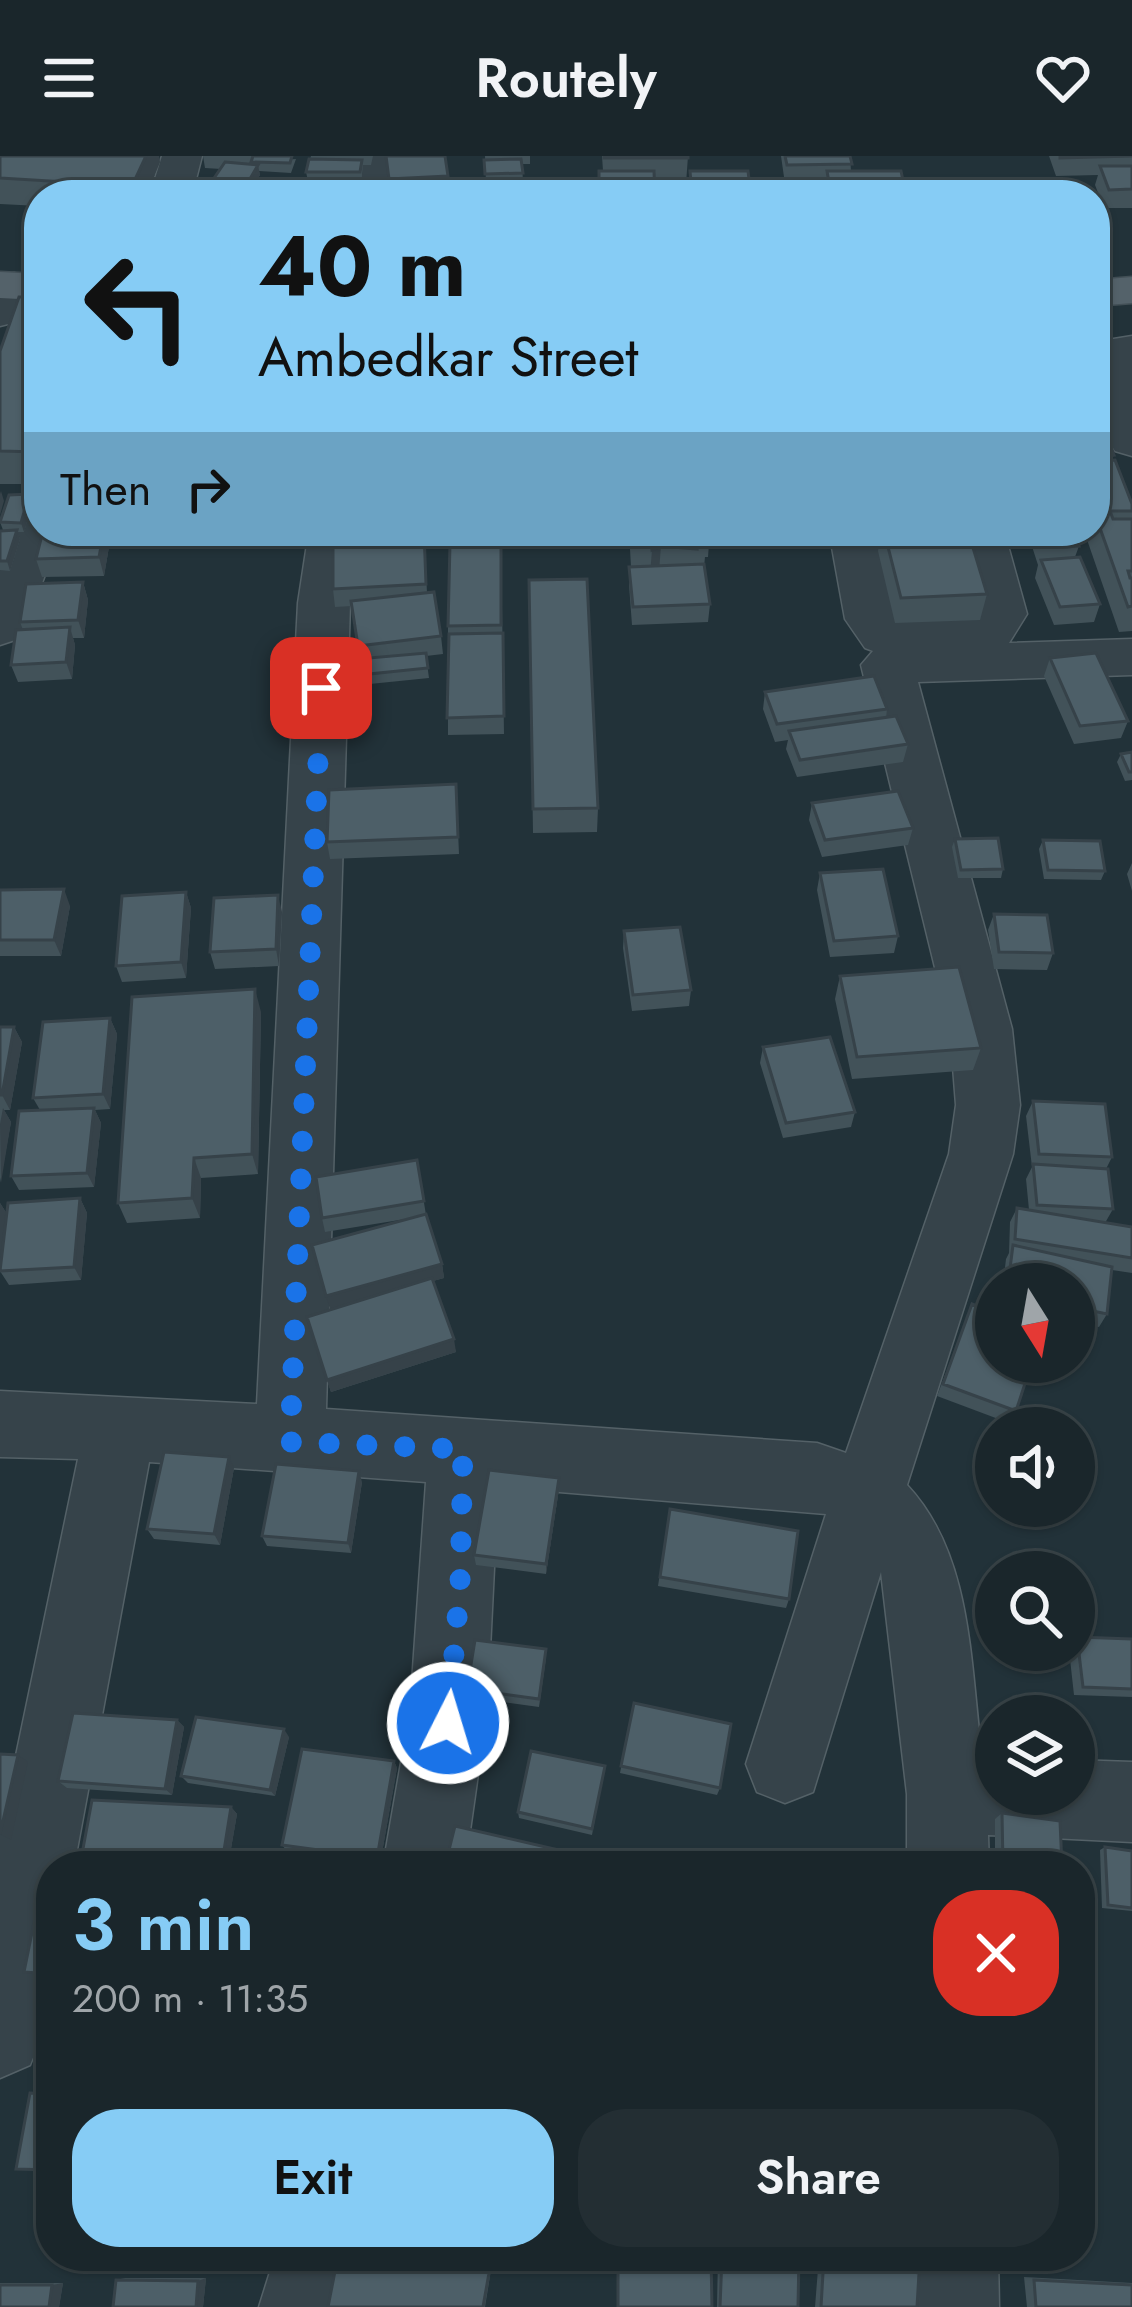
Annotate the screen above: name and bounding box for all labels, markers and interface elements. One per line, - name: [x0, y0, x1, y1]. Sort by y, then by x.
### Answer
- text: Routely: [475, 39, 657, 117]
- icon: menu: [36, 45, 102, 111]
- icon: heart: [1030, 45, 1096, 111]
- text: 40 m: [258, 206, 466, 328]
- icon: left: [60, 228, 216, 384]
- text: Ambedkar Street: [258, 318, 638, 396]
- icon: right: [175, 456, 241, 522]
- text: Then: [60, 457, 151, 522]
- pin: [270, 637, 372, 739]
- icon: arrive: [288, 655, 354, 721]
- north arrow: [975, 1263, 1095, 1383]
- map controls: [975, 1263, 1095, 1815]
- button: sound: [975, 1407, 1095, 1527]
- button: search: [975, 1551, 1095, 1671]
- position arrow: [385, 1660, 511, 1786]
- button: layers: [975, 1695, 1095, 1815]
- text: 3 min: [72, 1873, 255, 1977]
- button: close: [933, 1890, 1059, 2016]
- text: 200 m · 11:35: [72, 1970, 308, 2027]
- button: Exit: [72, 2109, 554, 2247]
- button: Share: [578, 2109, 1059, 2247]

